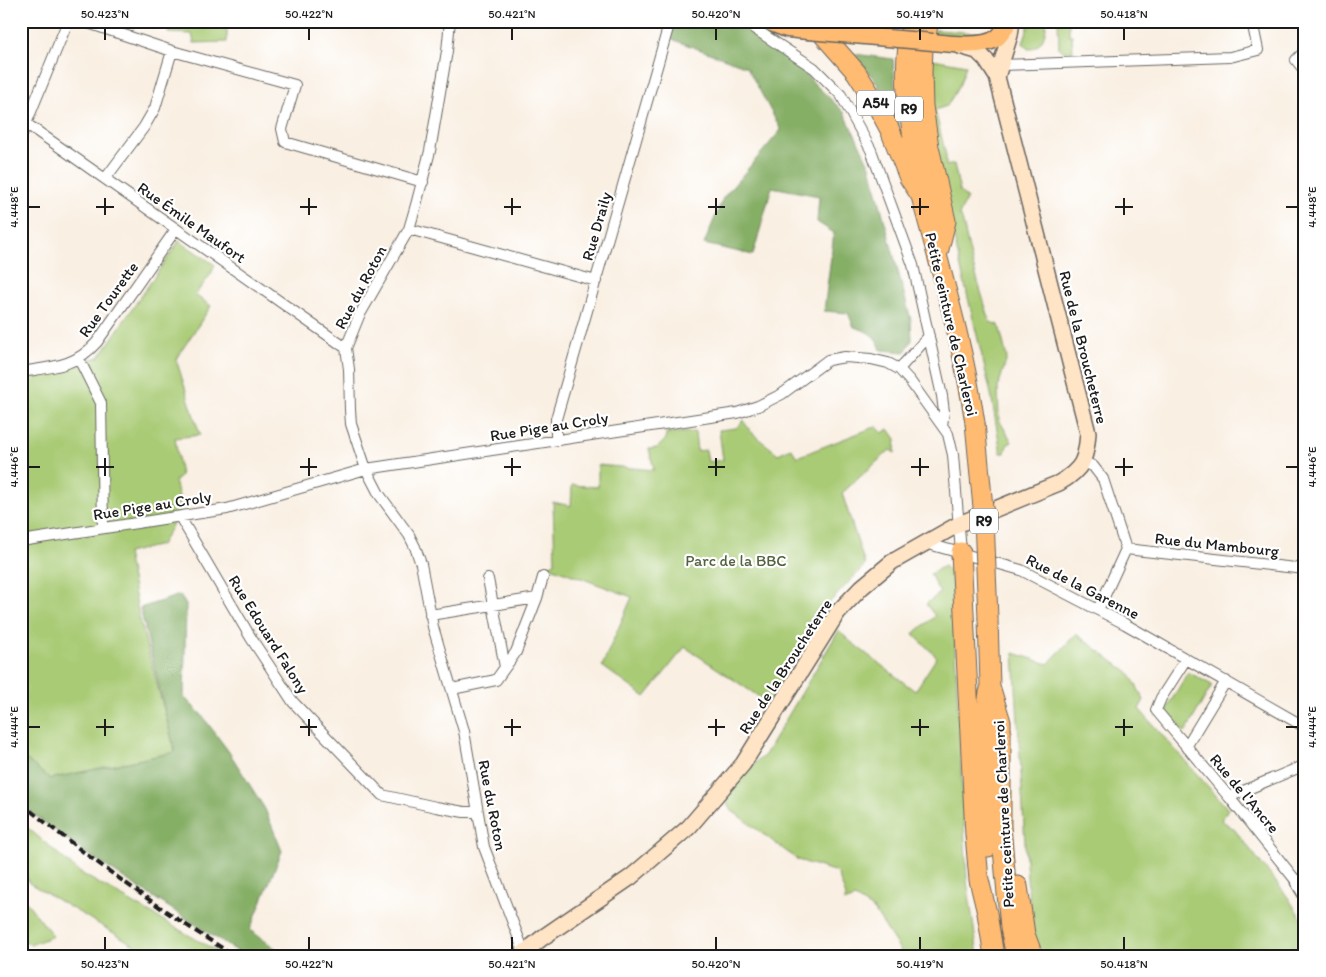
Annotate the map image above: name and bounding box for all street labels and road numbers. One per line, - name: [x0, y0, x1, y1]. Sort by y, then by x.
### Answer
- road number: A54: [857, 90, 895, 116]
- road number: R9: [895, 96, 923, 122]
- street label: Rue Émile Maufort: [134, 178, 250, 267]
- street label: Rue Draily: [578, 189, 615, 263]
- street label: Petite ceinture de Charleroi: [921, 230, 982, 418]
- street label: Rue du Roton: [330, 242, 390, 332]
- street label: Rue Tourette: [75, 258, 142, 341]
- street label: Rue de la Broucheterre: [1055, 269, 1112, 426]
- street label: Rue Pige au Croly: [489, 408, 610, 445]
- street label: Rue Pige au Croly: [92, 487, 213, 524]
- road number: R9: [970, 508, 998, 534]
- street label: Rue du Mambourg: [1154, 529, 1281, 561]
- street label: Rue de la Garenne: [1023, 550, 1143, 623]
- street label: Rue Edouard Falony: [225, 572, 313, 697]
- street label: Rue de la Broucheterre: [735, 595, 836, 737]
- street label: Petite ceinture de Charleroi: [989, 720, 1018, 908]
- street label: Rue de l'Ancre: [1206, 750, 1283, 837]
- street label: Rue du Roton: [474, 758, 511, 852]

